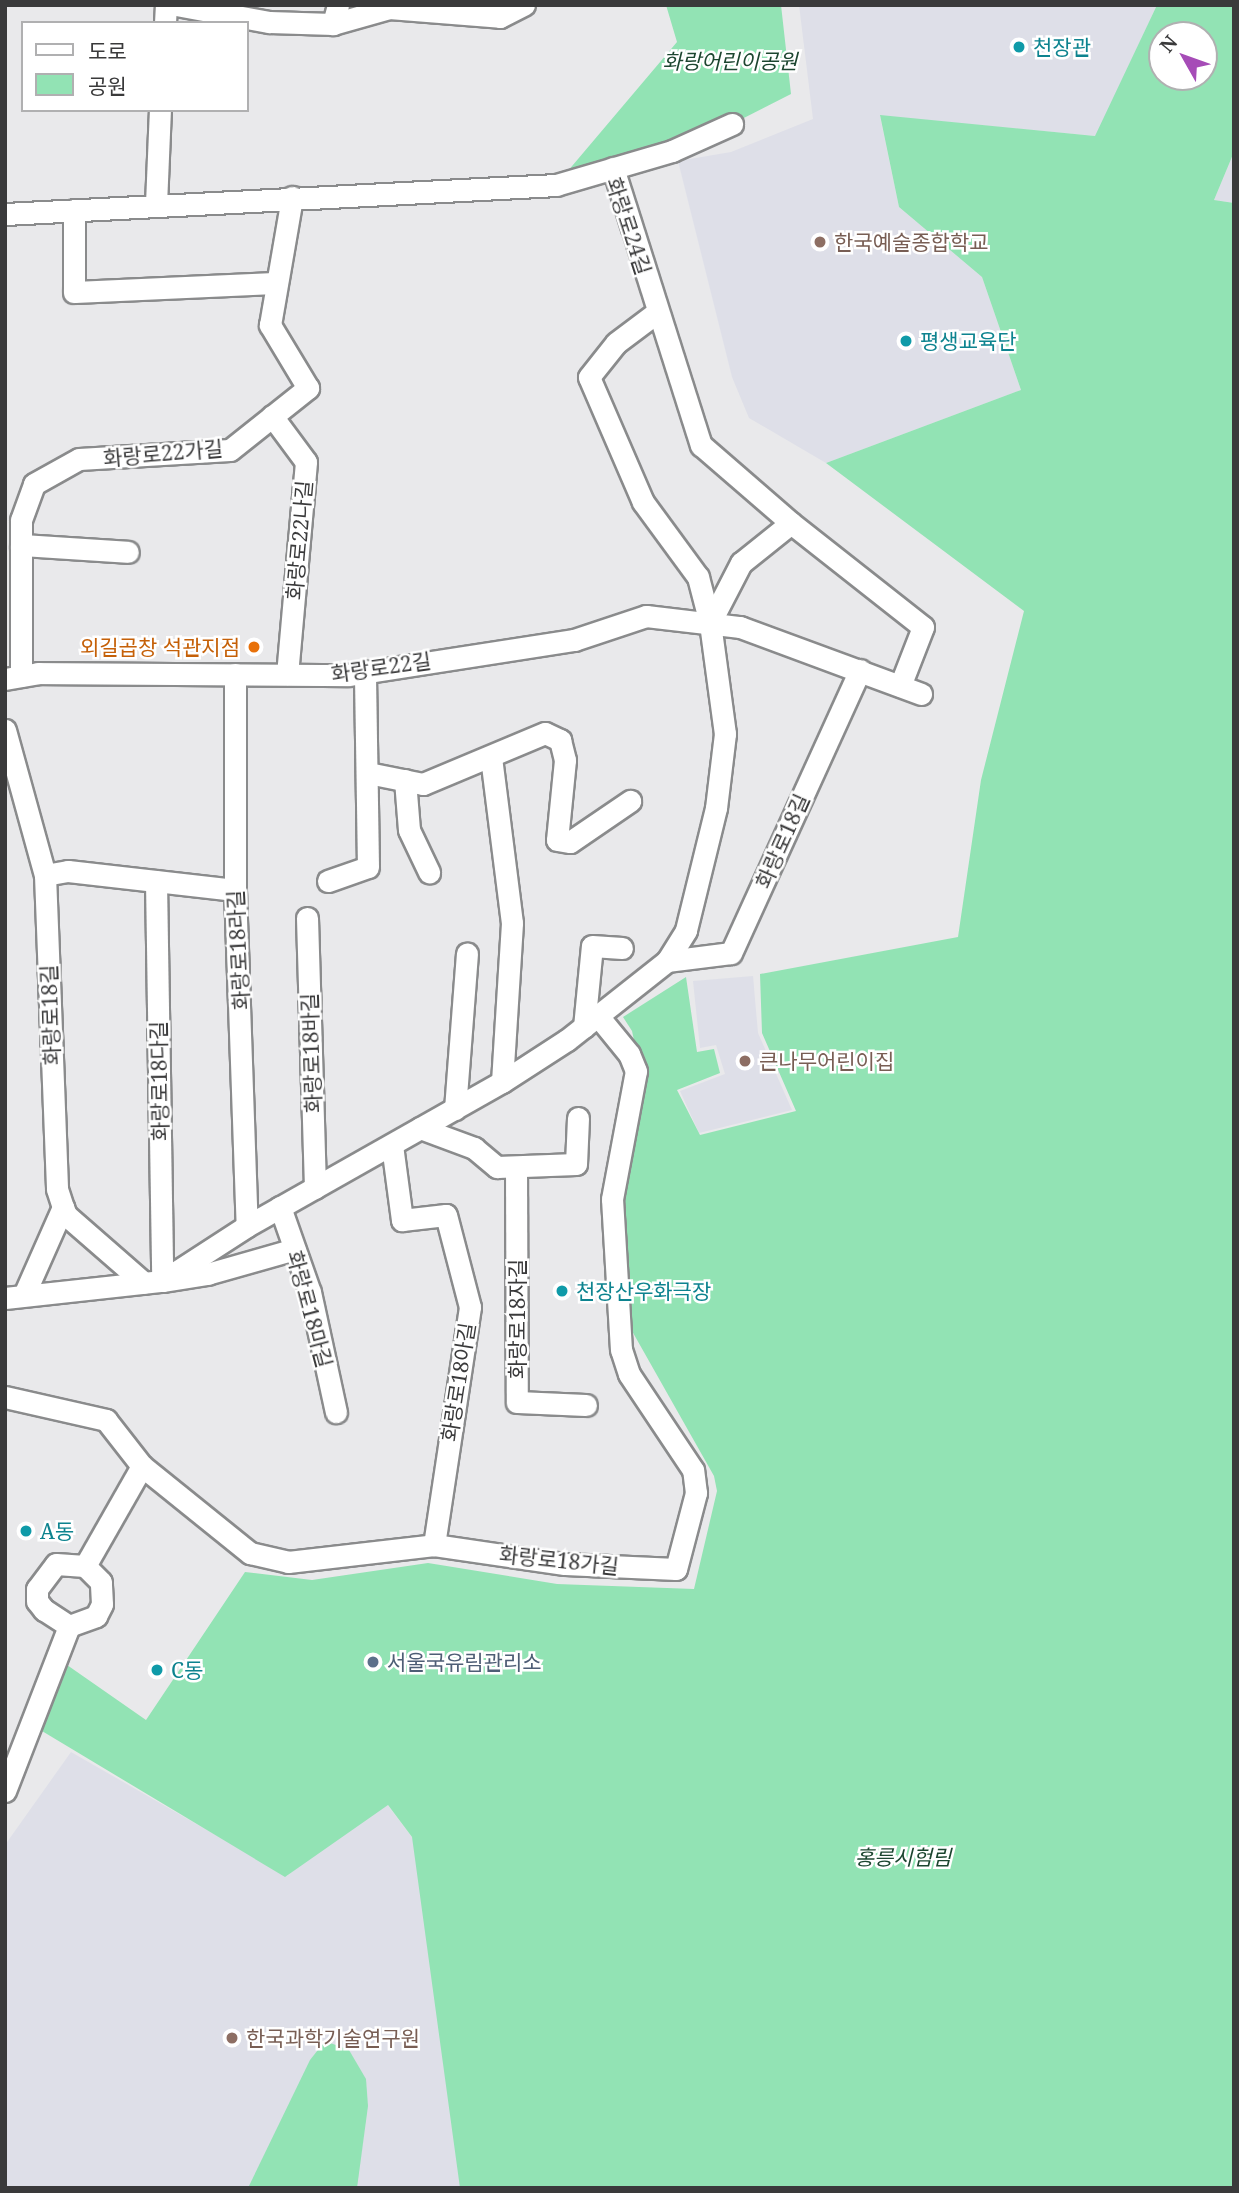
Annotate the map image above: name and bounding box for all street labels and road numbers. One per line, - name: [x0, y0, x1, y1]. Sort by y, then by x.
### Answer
- street label: 화랑로24길: [601, 174, 657, 278]
- street label: 화랑로22가길: [102, 435, 224, 471]
- street label: 화랑로22나길: [281, 479, 317, 601]
- street label: 화랑로22길: [329, 648, 433, 686]
- street label: 화랑로18길: [750, 790, 814, 892]
- street label: 화랑로18라길: [222, 889, 254, 1011]
- street label: 화랑로18길: [36, 964, 64, 1066]
- street label: 화랑로18바길: [296, 993, 326, 1113]
- street label: 화랑로18다길: [145, 1021, 173, 1141]
- street label: 화랑로18마길: [282, 1248, 338, 1370]
- street label: 화랑로18자길: [504, 1259, 530, 1379]
- street label: 화랑로18아길: [436, 1321, 480, 1443]
- street label: 화랑로18가길: [498, 1541, 620, 1579]

